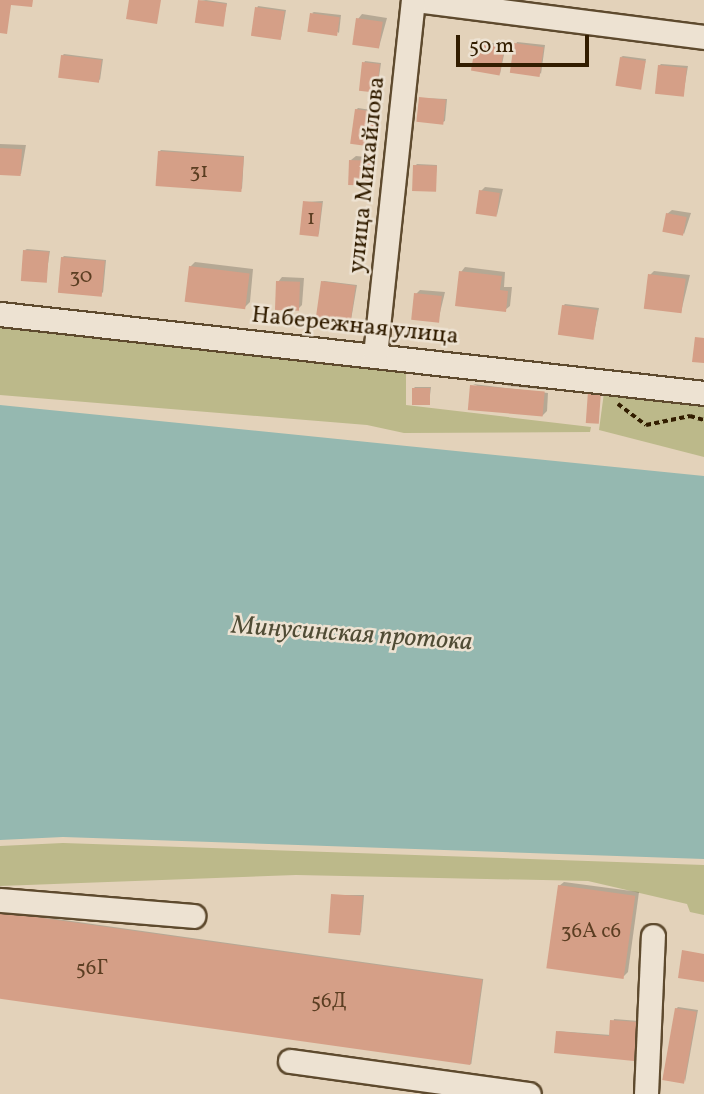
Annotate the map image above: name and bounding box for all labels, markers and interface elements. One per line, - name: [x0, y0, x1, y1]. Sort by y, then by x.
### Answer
- scale bar: [459, 21, 592, 65]
- text: 50 m: [469, 32, 514, 61]
- street label: улица Михайлова: [343, 75, 393, 275]
- house number: 31: [190, 159, 208, 185]
- house number: 1: [307, 206, 315, 232]
- house number: 30: [70, 264, 92, 290]
- street label: Набережная улица: [250, 302, 460, 352]
- water label: Минусинская протока: [230, 611, 474, 659]
- house number: 36А с6: [561, 919, 621, 945]
- house number: 56Г: [76, 956, 108, 982]
- house number: 56Д: [311, 989, 347, 1015]

